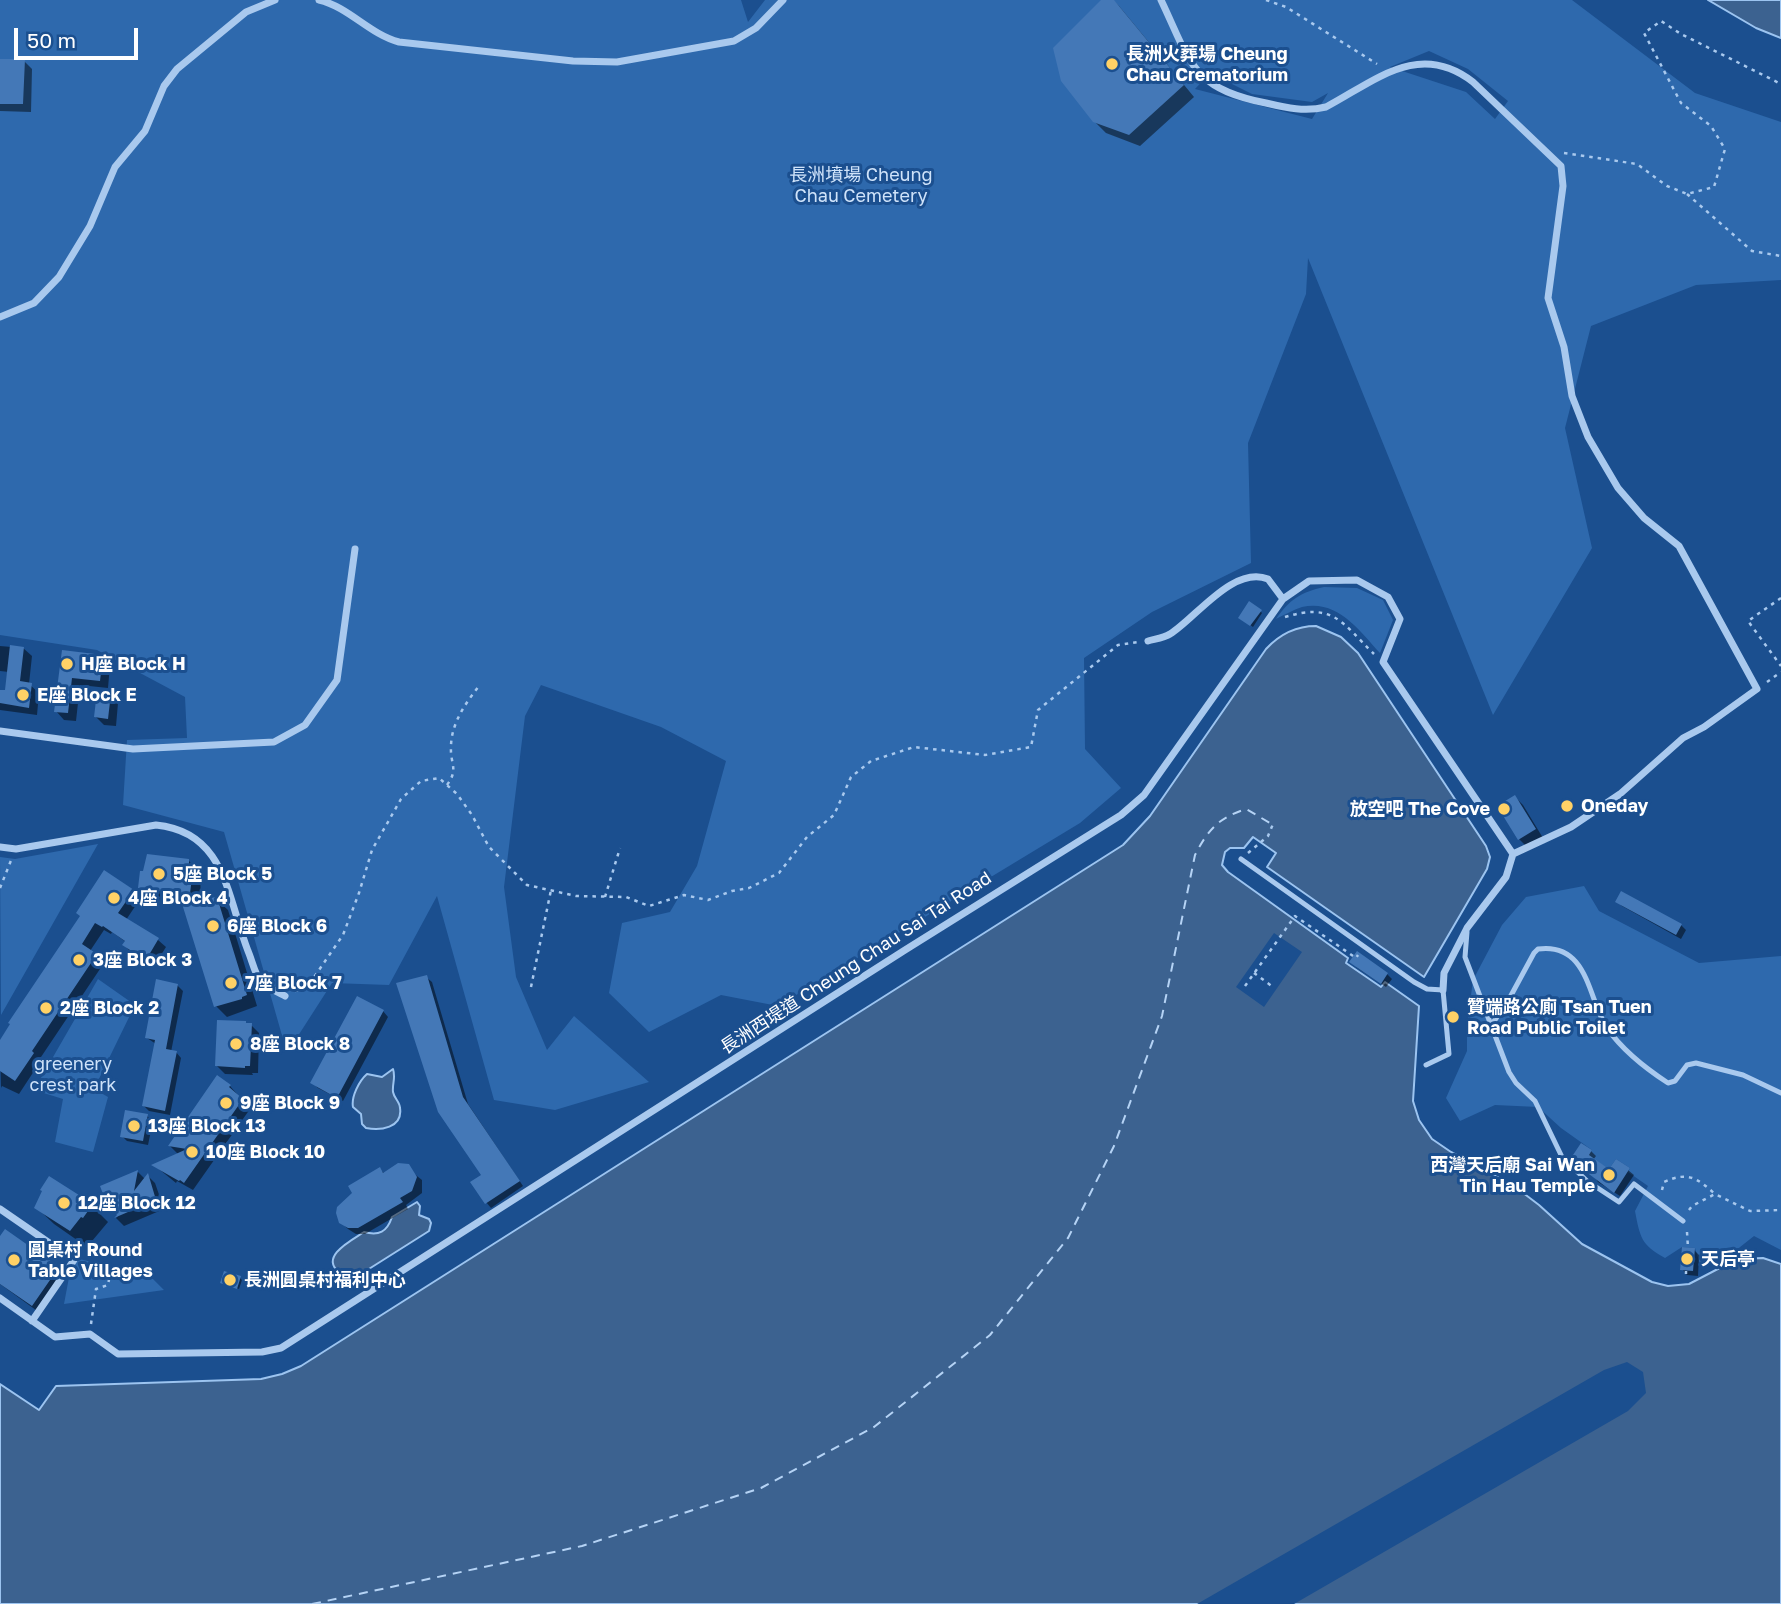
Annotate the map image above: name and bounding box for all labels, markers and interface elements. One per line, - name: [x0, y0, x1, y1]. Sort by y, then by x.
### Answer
- scale bar: [18, 14, 142, 58]
- text: 50 m: [27, 27, 76, 53]
- place label: 長洲火葬場 Cheung Chau Crematorium: [1126, 43, 1288, 86]
- marker: 長洲火葬場 Cheung Chau Crematorium: [1104, 56, 1120, 72]
- park label: 長洲墳場 Cheung Chau Cemetery: [789, 164, 933, 206]
- place label: H座 Block H: [81, 653, 186, 675]
- marker: H座 Block H: [59, 656, 75, 672]
- place label: E座 Block E: [37, 684, 137, 706]
- marker: E座 Block E: [15, 687, 31, 703]
- place label: Oneday: [1581, 795, 1648, 817]
- place label: 放空吧 The Cove: [1350, 798, 1490, 820]
- marker: Oneday: [1559, 798, 1575, 814]
- marker: 放空吧 The Cove: [1496, 801, 1512, 817]
- place label: 5座 Block 5: [173, 863, 272, 885]
- marker: 5座 Block 5: [151, 866, 167, 882]
- street label: 長洲西堤道 Cheung Chau Sai Tai Road: [716, 867, 996, 1059]
- place label: 4座 Block 4: [128, 887, 228, 909]
- marker: 4座 Block 4: [106, 890, 122, 906]
- place label: 6座 Block 6: [227, 915, 327, 937]
- marker: 6座 Block 6: [205, 918, 221, 934]
- place label: 3座 Block 3: [93, 949, 192, 971]
- marker: 3座 Block 3: [71, 952, 87, 968]
- place label: 7座 Block 7: [245, 972, 342, 994]
- marker: 7座 Block 7: [223, 975, 239, 991]
- place label: 贊端路公廁 Tsan Tuen Road Public Toilet: [1467, 996, 1652, 1038]
- place label: 2座 Block 2: [60, 997, 159, 1019]
- marker: 2座 Block 2: [38, 1000, 54, 1016]
- marker: 贊端路公廁 Tsan Tuen Road Public Toilet: [1445, 1009, 1461, 1025]
- place label: 8座 Block 8: [250, 1033, 350, 1055]
- marker: 8座 Block 8: [228, 1036, 244, 1052]
- park label: greenery crest park: [30, 1053, 116, 1096]
- place label: 9座 Block 9: [240, 1092, 340, 1114]
- marker: 9座 Block 9: [218, 1095, 234, 1111]
- place label: 13座 Block 13: [148, 1115, 266, 1137]
- marker: 13座 Block 13: [126, 1118, 142, 1134]
- place label: 10座 Block 10: [206, 1141, 325, 1163]
- marker: 10座 Block 10: [184, 1144, 200, 1160]
- place label: 西灣天后廟 Sai Wan Tin Hau Temple: [1430, 1154, 1595, 1196]
- marker: 西灣天后廟 Sai Wan Tin Hau Temple: [1601, 1167, 1617, 1183]
- place label: 12座 Block 12: [78, 1192, 196, 1214]
- marker: 12座 Block 12: [56, 1195, 72, 1211]
- place label: 圓桌村 Round Table Villages: [28, 1239, 153, 1282]
- place label: 天后亭: [1701, 1248, 1755, 1270]
- marker: 天后亭: [1679, 1251, 1695, 1267]
- marker: 圓桌村 Round Table Villages: [6, 1252, 22, 1268]
- place label: 長洲圓桌村福利中心: [244, 1269, 406, 1291]
- marker: 長洲圓桌村福利中心: [222, 1272, 238, 1288]

